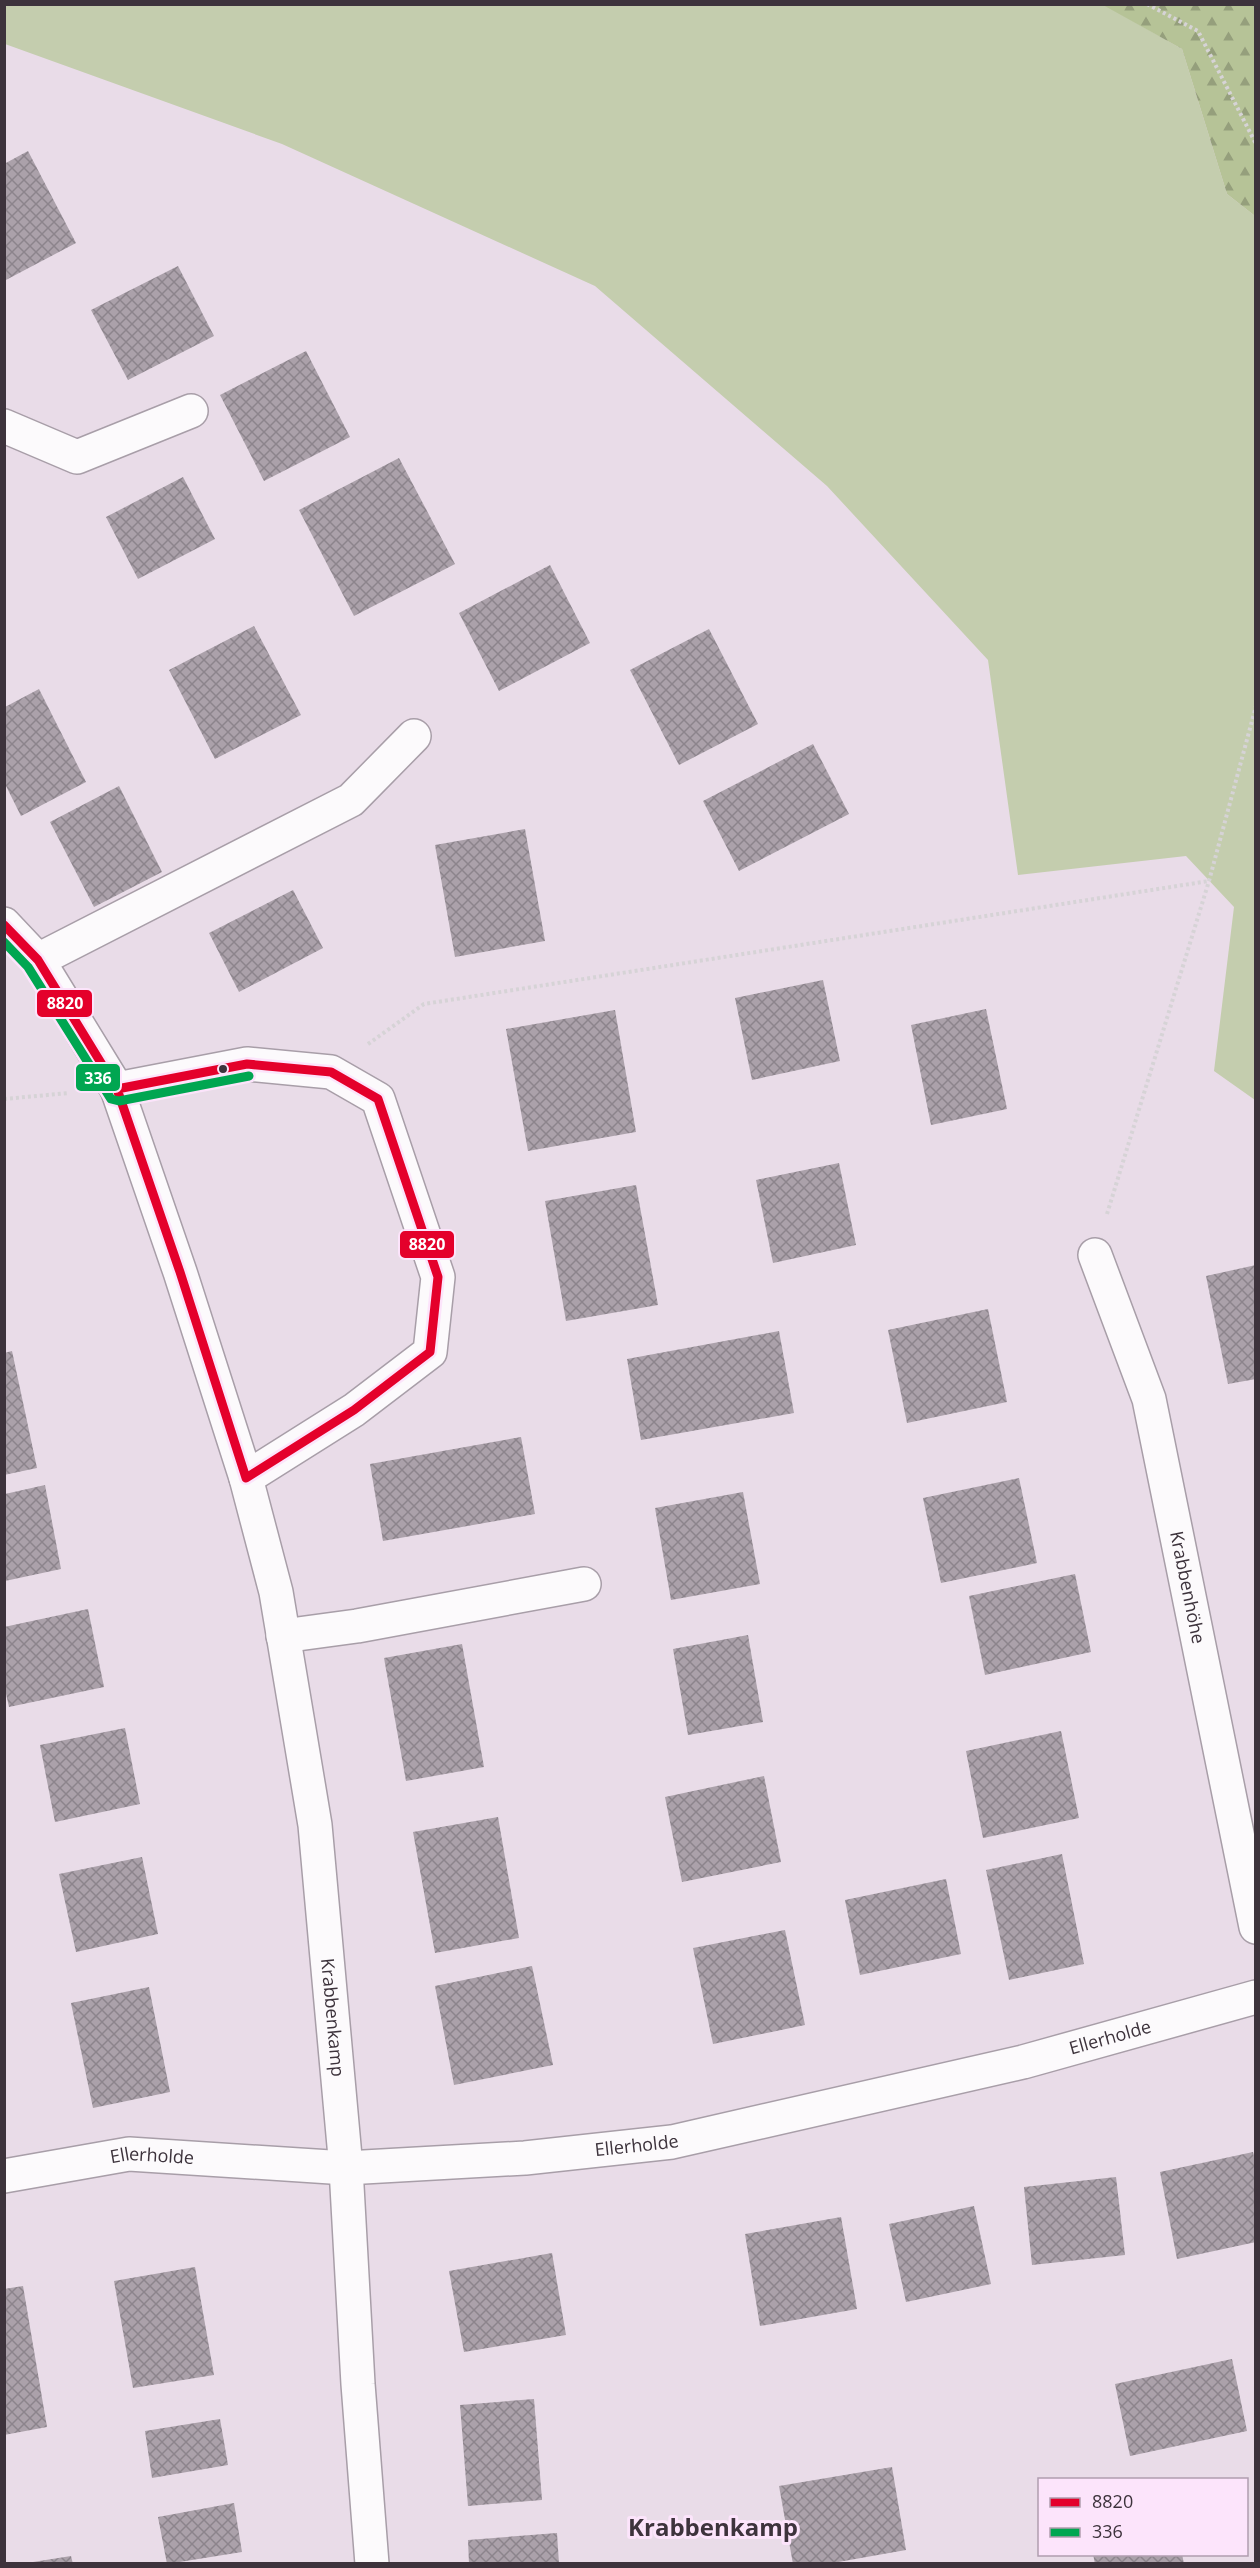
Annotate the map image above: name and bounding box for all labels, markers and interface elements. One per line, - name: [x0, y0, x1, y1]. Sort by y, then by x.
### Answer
- line badge: 8820: [36, 989, 93, 1018]
- text: 8820: [47, 992, 83, 1014]
- line badge: 336: [75, 1063, 121, 1092]
- unlabelled marker: [217, 1063, 229, 1075]
- text: 336: [84, 1067, 112, 1089]
- line badge: 8820: [399, 1230, 455, 1259]
- text: 8820: [409, 1233, 445, 1255]
- street label: Krabbenhöhe: [1165, 1529, 1211, 1646]
- street label: Krabbenkamp: [316, 1957, 351, 2078]
- street label: Ellerholde: [1066, 2014, 1154, 2060]
- street label: Ellerholde: [593, 2128, 681, 2161]
- street label: Ellerholde: [108, 2141, 195, 2169]
- legend: [1038, 2478, 1248, 2556]
- text: 8820: [1092, 2489, 1133, 2513]
- district label: Krabbenkamp: [628, 2510, 798, 2543]
- text: 336: [1092, 2519, 1123, 2543]

